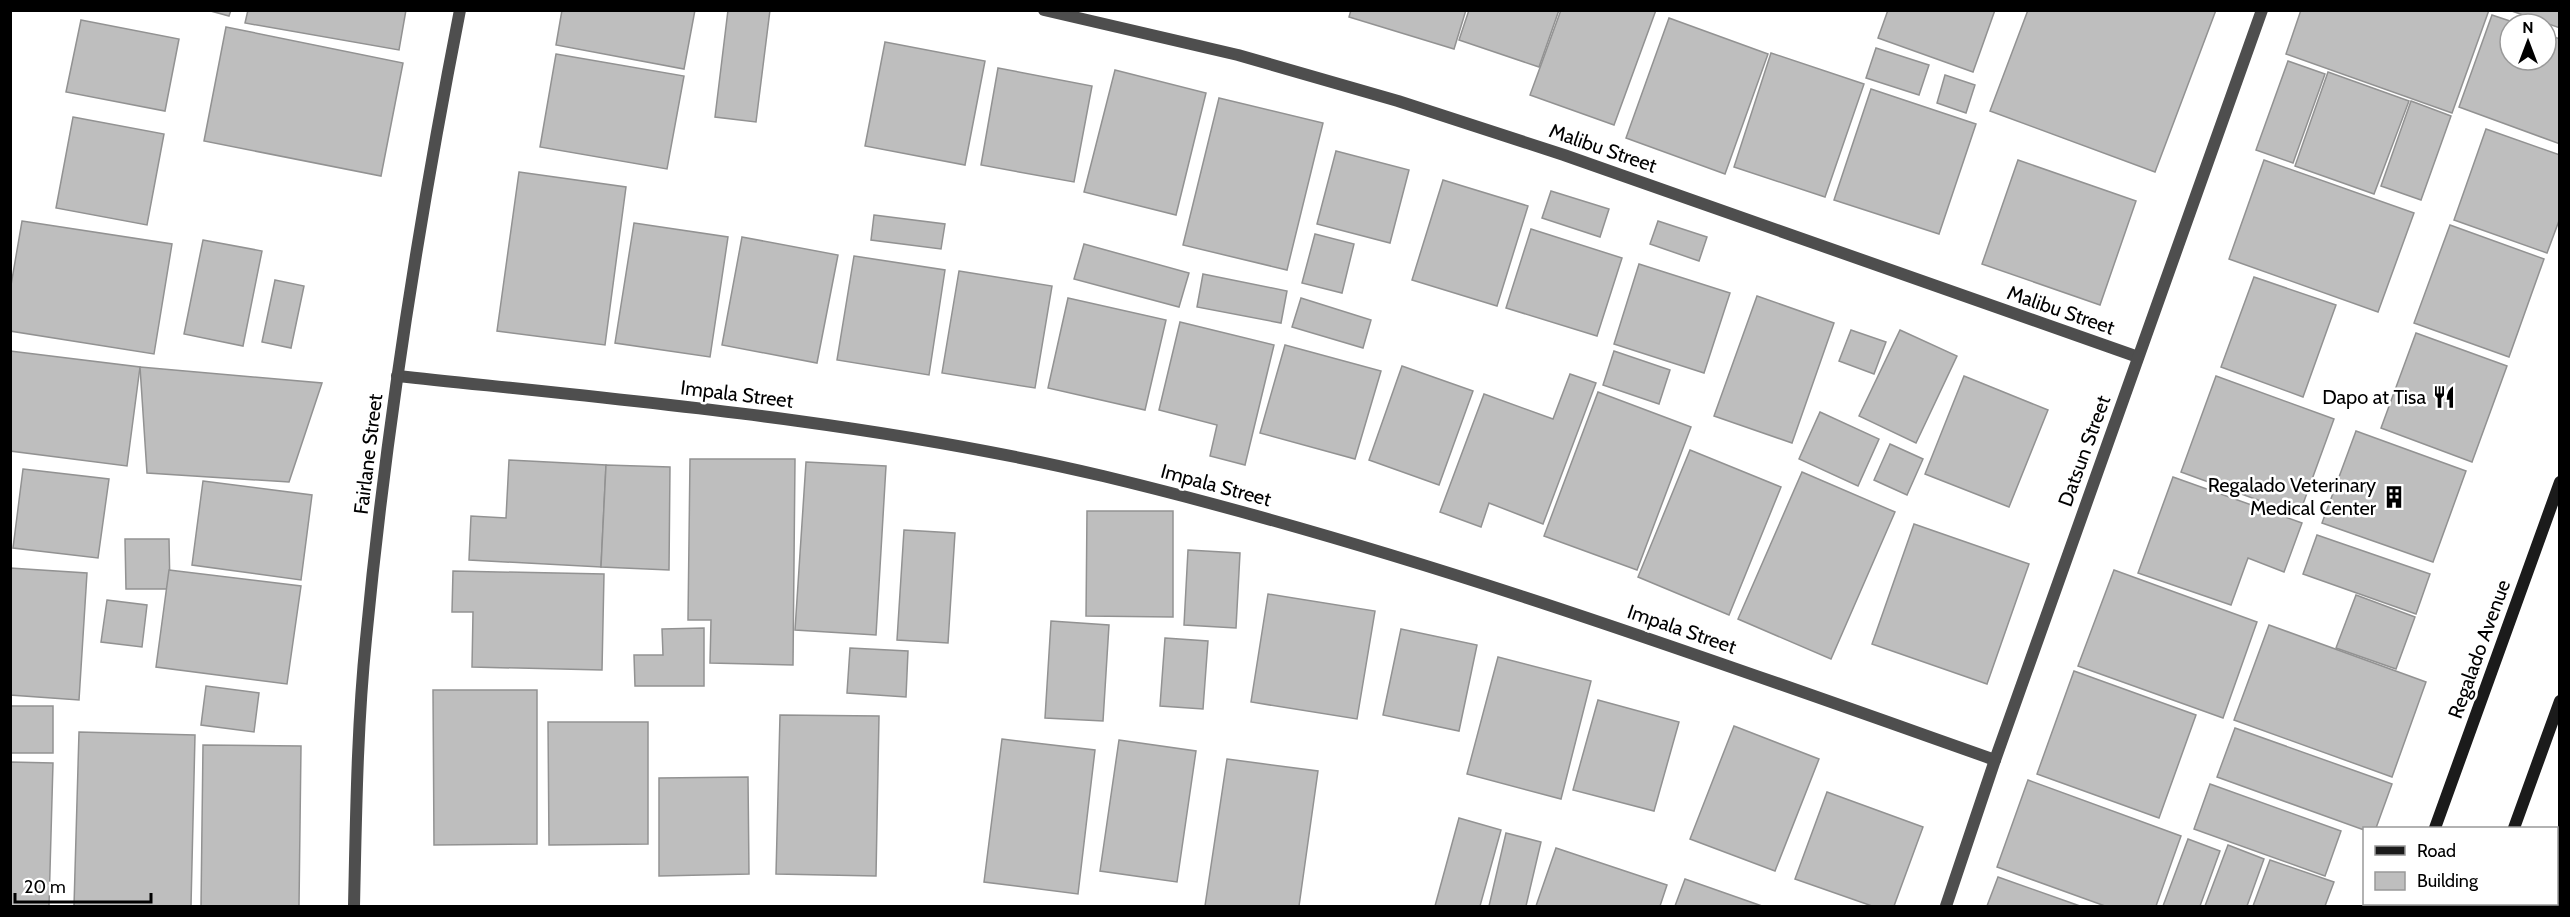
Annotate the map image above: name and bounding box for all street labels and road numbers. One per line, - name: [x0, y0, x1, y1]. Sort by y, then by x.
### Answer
- street label: Malibu Street: [1546, 118, 1660, 178]
- street label: Malibu Street: [2004, 280, 2118, 340]
- street label: Impala Street: [679, 375, 795, 413]
- street label: Fairlane Street: [349, 392, 387, 516]
- street label: Datsun Street: [2053, 392, 2115, 510]
- street label: Impala Street: [1158, 459, 1274, 511]
- street label: Regalado Avenue: [2443, 576, 2515, 722]
- street label: Impala Street: [1624, 599, 1740, 659]

